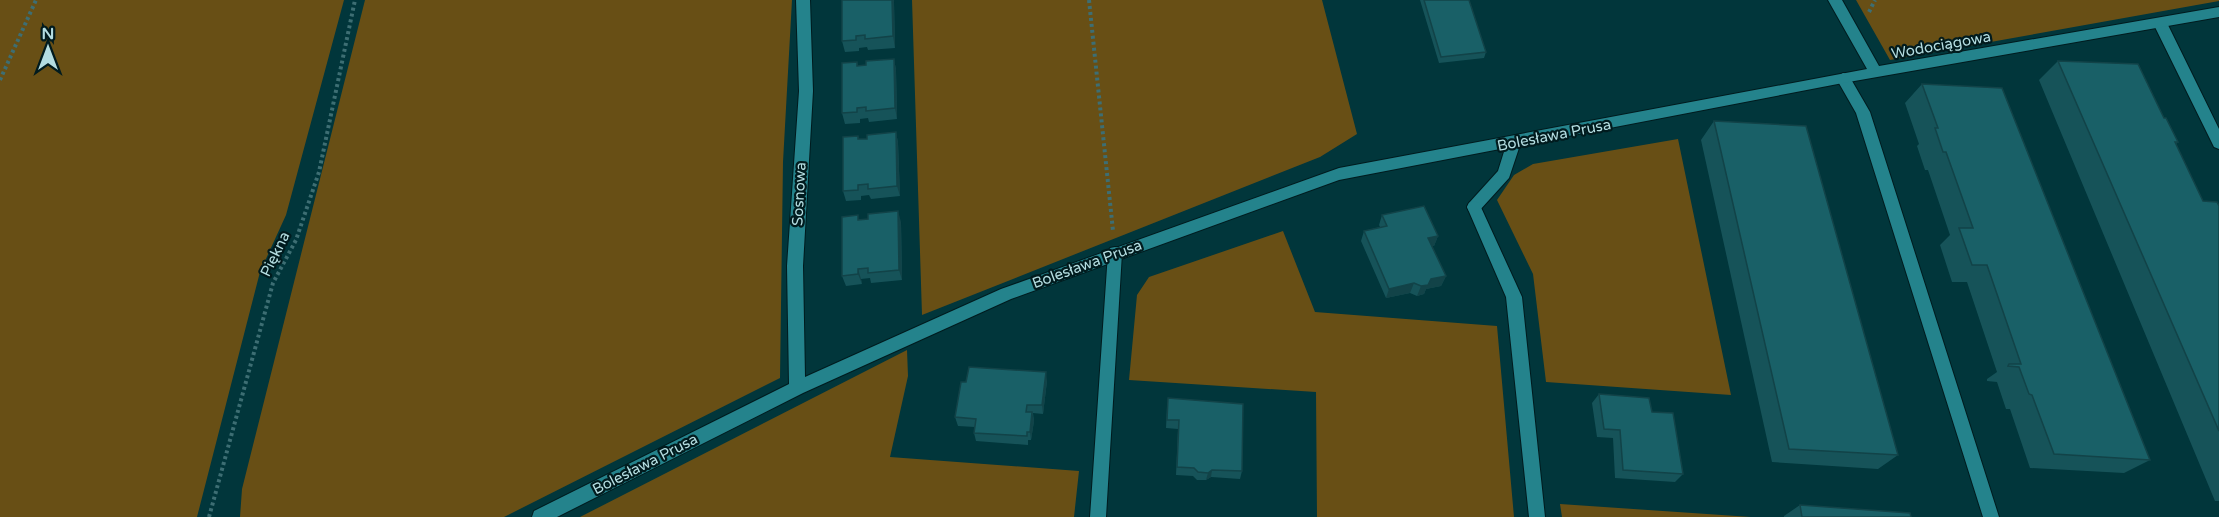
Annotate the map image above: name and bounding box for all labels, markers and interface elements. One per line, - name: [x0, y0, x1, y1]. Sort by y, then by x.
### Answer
- north arrow: [18, 18, 78, 78]
- text: N: [42, 24, 54, 44]
- street label: Wodociągowa: [1890, 27, 1992, 63]
- street label: Bolesława Prusa: [1496, 115, 1612, 155]
- street label: Sosnowa: [788, 162, 810, 226]
- street label: Piękna: [256, 229, 294, 279]
- street label: Bolesława Prusa: [1030, 236, 1144, 292]
- street label: Bolesława Prusa: [589, 430, 701, 498]

